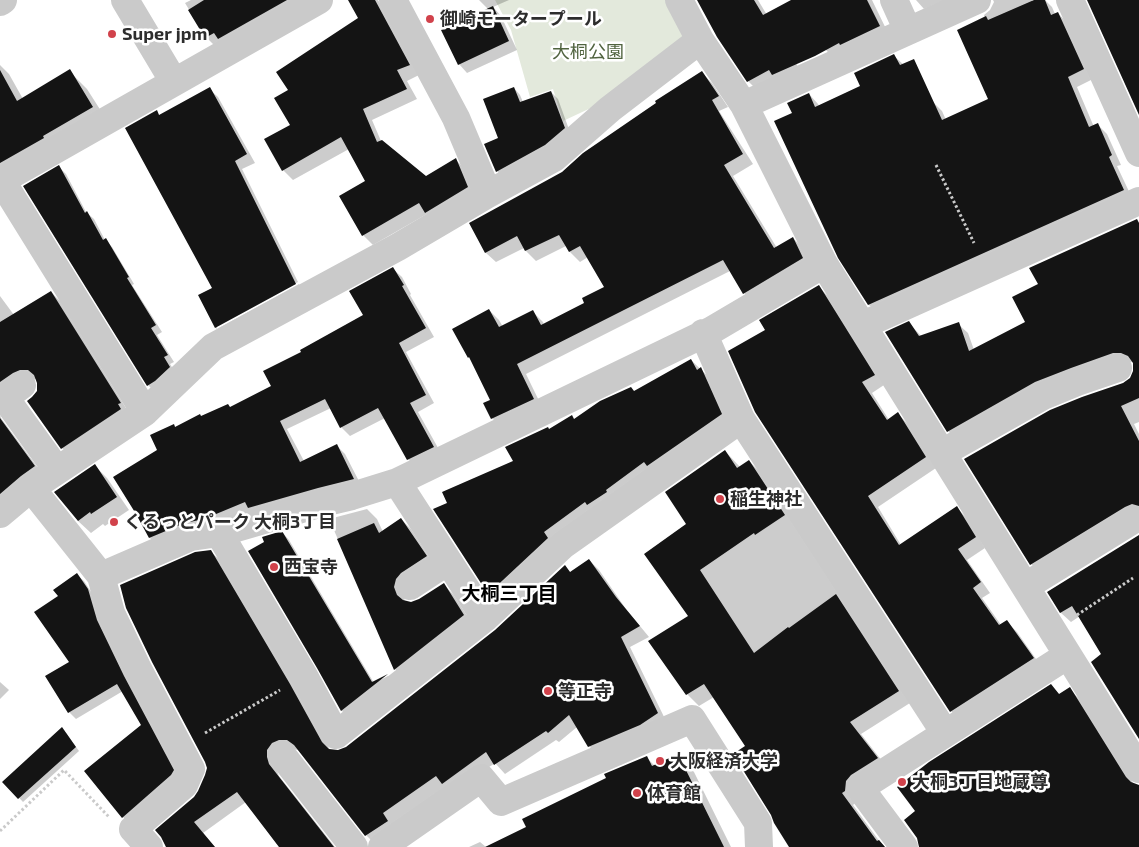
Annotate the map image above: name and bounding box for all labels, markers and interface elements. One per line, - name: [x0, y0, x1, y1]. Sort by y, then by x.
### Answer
- place label: 御崎モータープール: [440, 8, 602, 30]
- marker: 御崎モータープール: [424, 13, 436, 25]
- place label: Super jpm: [122, 23, 207, 45]
- marker: Super jpm: [106, 28, 118, 40]
- park label: 大桐公園: [552, 41, 624, 63]
- place label: 稲生神社: [730, 488, 802, 510]
- marker: 稲生神社: [714, 493, 726, 505]
- place label: くるっとパーク 大桐3丁目: [124, 511, 336, 533]
- marker: くるっとパーク 大桐3丁目: [108, 516, 120, 528]
- place label: 西宝寺: [284, 556, 338, 578]
- marker: 西宝寺: [268, 561, 280, 573]
- district label: 大桐三丁目: [462, 583, 556, 605]
- place label: 等正寺: [558, 680, 612, 702]
- marker: 等正寺: [542, 685, 554, 697]
- place label: 大阪経済大学: [670, 750, 778, 772]
- marker: 大阪経済大学: [654, 755, 666, 767]
- place label: 大桐3丁目地蔵尊: [912, 771, 1048, 793]
- marker: 大桐3丁目地蔵尊: [896, 776, 908, 788]
- place label: 体育館: [647, 782, 701, 804]
- marker: 体育館: [631, 787, 643, 799]

